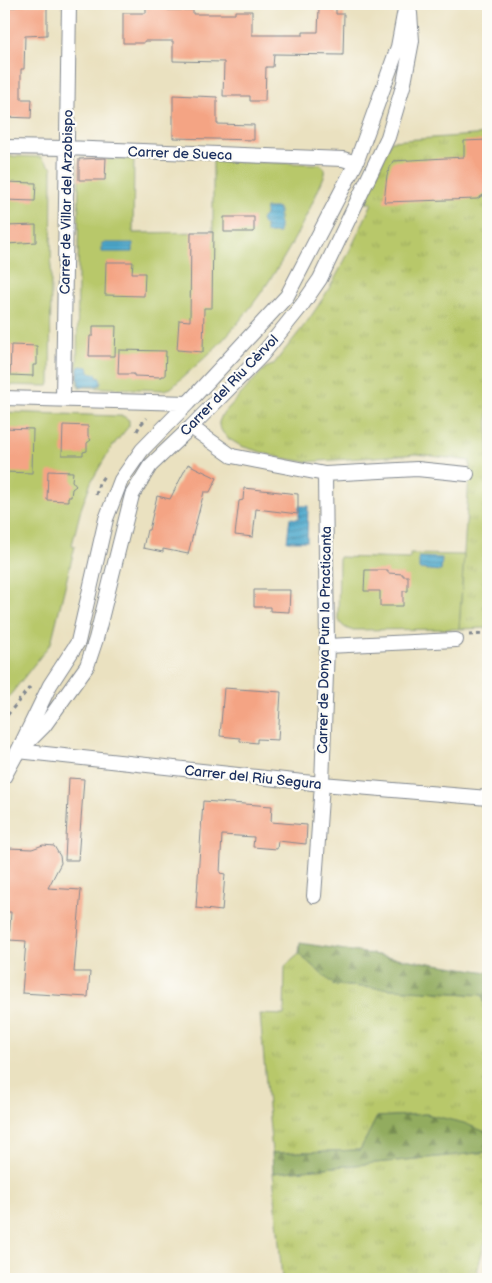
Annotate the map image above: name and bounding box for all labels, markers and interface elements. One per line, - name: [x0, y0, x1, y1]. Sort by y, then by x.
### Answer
- street label: Carrer de Villar del Arzobispo: [56, 109, 77, 295]
- street label: Carrer de Sueca: [127, 143, 233, 164]
- street label: Carrer del Riu Cèrvol: [177, 331, 282, 439]
- street label: Carrer de Donya Pura la Practicanta: [314, 526, 335, 754]
- street label: Carrer del Riu Segura: [183, 762, 322, 793]

